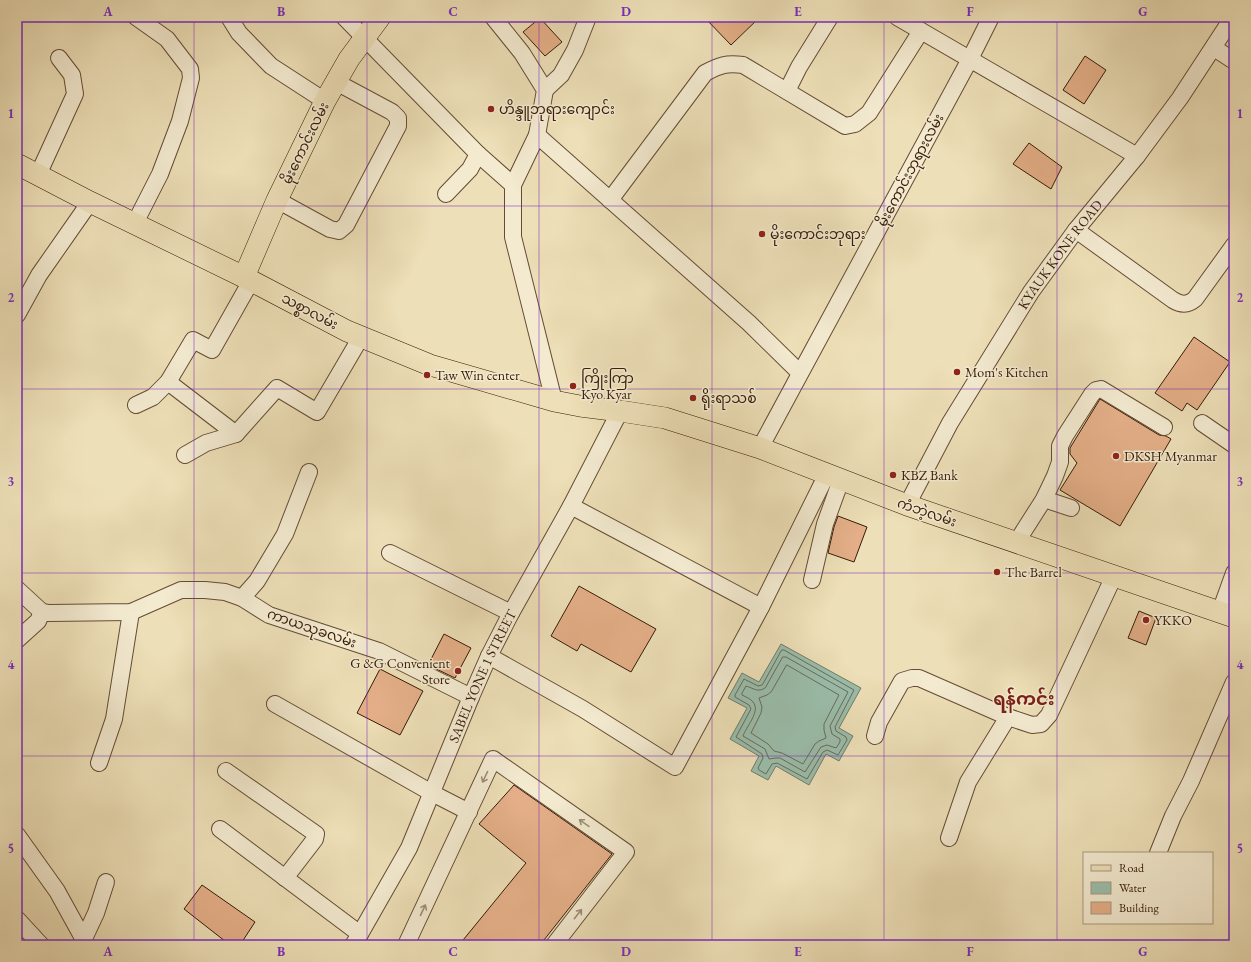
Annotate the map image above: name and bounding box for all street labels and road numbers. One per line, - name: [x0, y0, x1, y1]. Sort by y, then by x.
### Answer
- street label: မိုးကောင်းလမ်း: [276, 99, 335, 188]
- street label: မိုးကောင်းဘုရားလမ်း: [872, 110, 950, 231]
- street label: KYAUK KONE ROAD: [1014, 196, 1107, 313]
- street label: သစ္စာလမ်း: [277, 288, 342, 336]
- street label: ကံဘဲ့လမ်း: [895, 493, 959, 531]
- street label: ကာယသုခလမ်း: [264, 603, 359, 655]
- street label: SABEL YONE 1 STREET: [444, 606, 521, 745]

